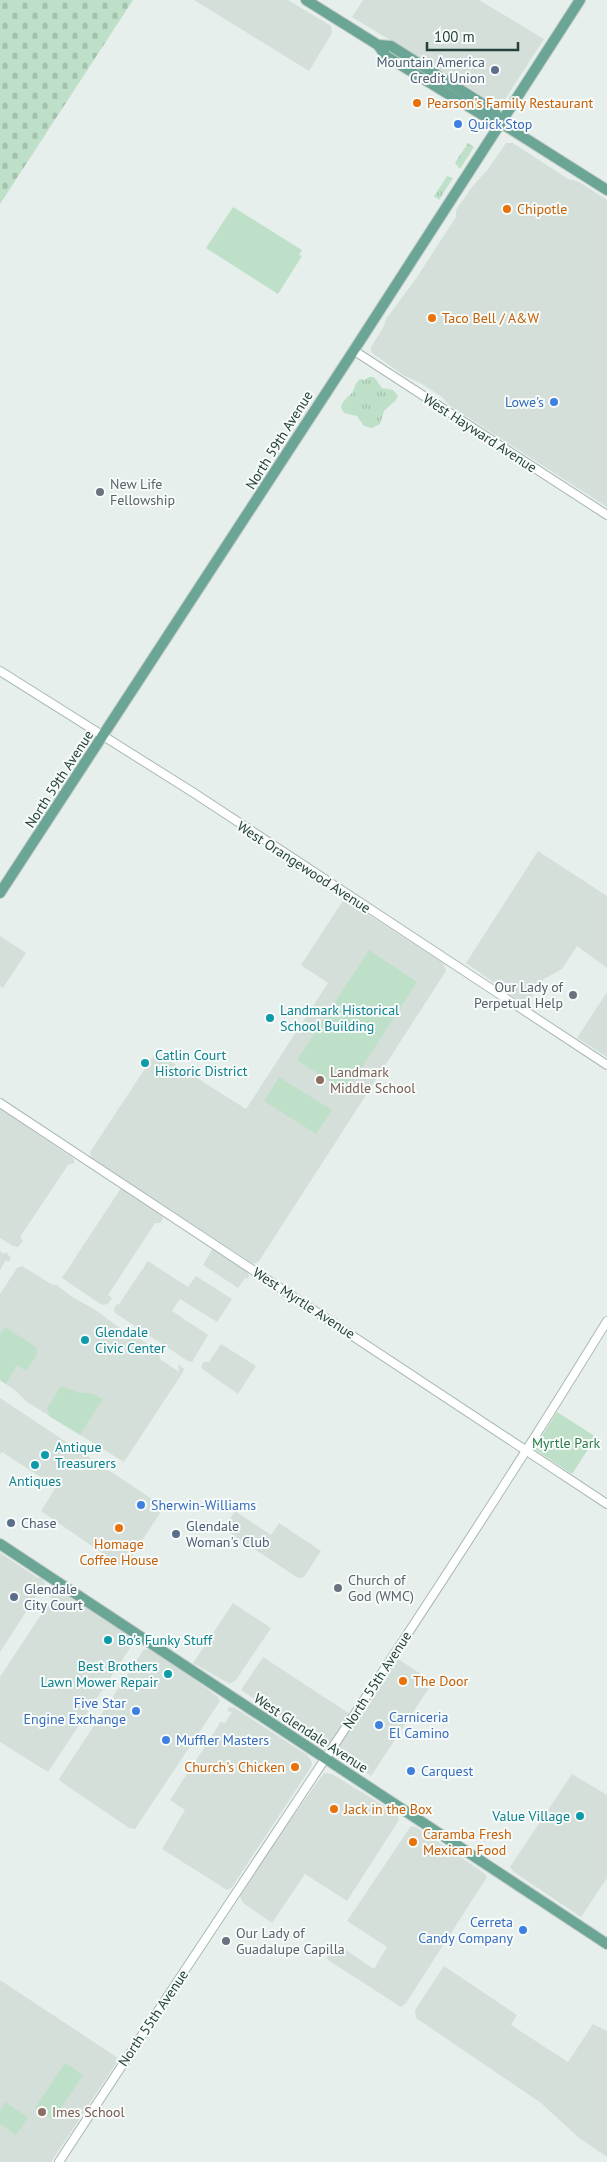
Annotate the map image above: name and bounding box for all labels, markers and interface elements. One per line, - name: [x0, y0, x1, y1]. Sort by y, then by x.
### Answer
- scale bar: [427, 20, 518, 52]
- text: 100 m: [434, 27, 475, 46]
- place label: Mountain America Credit Union: [376, 53, 485, 87]
- marker: Mountain America Credit Union: [489, 64, 501, 76]
- place label: Pearson's Family Restaurant: [427, 94, 593, 112]
- marker: Pearson's Family Restaurant: [411, 97, 423, 109]
- place label: Quick Stop: [468, 115, 532, 133]
- marker: Quick Stop: [452, 118, 464, 130]
- place label: Chipotle: [517, 200, 567, 218]
- marker: Chipotle: [501, 203, 513, 215]
- place label: Taco Bell / A&W: [442, 309, 540, 327]
- marker: Taco Bell / A&W: [426, 312, 438, 324]
- street label: North 59th Avenue: [241, 387, 317, 493]
- street label: West Hayward Avenue: [420, 390, 540, 476]
- place label: Lowe's: [505, 393, 544, 411]
- marker: Lowe's: [548, 396, 560, 408]
- place label: New Life Fellowship: [110, 475, 175, 509]
- marker: New Life Fellowship: [94, 486, 106, 498]
- street label: North 59th Avenue: [21, 727, 97, 831]
- street label: West Orangewood Avenue: [234, 817, 374, 917]
- place label: Our Lady of Perpetual Help: [474, 978, 564, 1012]
- marker: Our Lady of Perpetual Help: [567, 989, 579, 1001]
- place label: Landmark Historical School Building: [280, 1001, 399, 1035]
- marker: Landmark Historical School Building: [264, 1012, 276, 1024]
- place label: Catlin Court Historic District: [155, 1046, 248, 1080]
- marker: Catlin Court Historic District: [139, 1057, 151, 1069]
- place label: Landmark Middle School: [330, 1063, 415, 1097]
- marker: Landmark Middle School: [314, 1074, 326, 1086]
- street label: West Myrtle Avenue: [250, 1263, 358, 1343]
- place label: Glendale Civic Center: [95, 1323, 166, 1357]
- marker: Glendale Civic Center: [79, 1334, 91, 1346]
- park label: Myrtle Park: [532, 1434, 600, 1452]
- place label: Antique Treasurers: [55, 1438, 116, 1472]
- marker: Antique Treasurers: [39, 1449, 51, 1461]
- marker: Antiques: [29, 1459, 41, 1471]
- place label: Antiques: [9, 1472, 61, 1490]
- place label: Sherwin-Williams: [151, 1496, 256, 1514]
- marker: Sherwin-Williams: [135, 1499, 147, 1511]
- place label: Chase: [21, 1514, 57, 1532]
- marker: Chase: [5, 1517, 17, 1529]
- place label: Glendale Woman's Club: [186, 1517, 269, 1551]
- marker: Homage Coffee House: [113, 1522, 125, 1534]
- marker: Glendale Woman's Club: [170, 1528, 182, 1540]
- place label: Homage Coffee House: [80, 1535, 158, 1569]
- place label: Church of God (WMC): [348, 1571, 414, 1605]
- place label: Glendale City Court: [24, 1580, 83, 1614]
- marker: Church of God (WMC): [332, 1582, 344, 1594]
- marker: Glendale City Court: [8, 1591, 20, 1603]
- street label: North 55th Avenue: [339, 1628, 415, 1732]
- place label: Bo's Funky Stuff: [118, 1631, 213, 1649]
- marker: Bo's Funky Stuff: [102, 1634, 114, 1646]
- place label: Best Brothers Lawn Mower Repair: [40, 1657, 158, 1691]
- marker: Best Brothers Lawn Mower Repair: [162, 1668, 174, 1680]
- place label: The Door: [413, 1672, 468, 1690]
- marker: The Door: [397, 1675, 409, 1687]
- street label: West Glendale Avenue: [250, 1689, 372, 1777]
- place label: Five Star Engine Exchange: [23, 1694, 126, 1728]
- marker: Five Star Engine Exchange: [130, 1705, 142, 1717]
- place label: Carniceria El Camino: [389, 1708, 449, 1742]
- marker: Carniceria El Camino: [373, 1719, 385, 1731]
- place label: Muffler Masters: [176, 1731, 269, 1749]
- marker: Muffler Masters: [160, 1734, 172, 1746]
- place label: Church's Chicken: [184, 1758, 285, 1776]
- marker: Church's Chicken: [289, 1761, 301, 1773]
- place label: Carquest: [421, 1762, 474, 1780]
- marker: Carquest: [405, 1765, 417, 1777]
- place label: Jack in the Box: [343, 1800, 432, 1818]
- marker: Jack in the Box: [328, 1803, 340, 1815]
- place label: Value Village: [491, 1807, 570, 1825]
- marker: Value Village: [574, 1810, 586, 1822]
- place label: Caramba Fresh Mexican Food: [423, 1825, 512, 1859]
- marker: Caramba Fresh Mexican Food: [407, 1836, 419, 1848]
- place label: Cerreta Candy Company: [418, 1913, 513, 1947]
- place label: Our Lady of Guadalupe Capilla: [236, 1924, 345, 1958]
- marker: Cerreta Candy Company: [517, 1924, 529, 1936]
- marker: Our Lady of Guadalupe Capilla: [220, 1935, 232, 1947]
- street label: North 55th Avenue: [114, 1966, 192, 2070]
- place label: Imes School: [52, 2103, 125, 2121]
- marker: Imes School: [36, 2106, 48, 2118]

